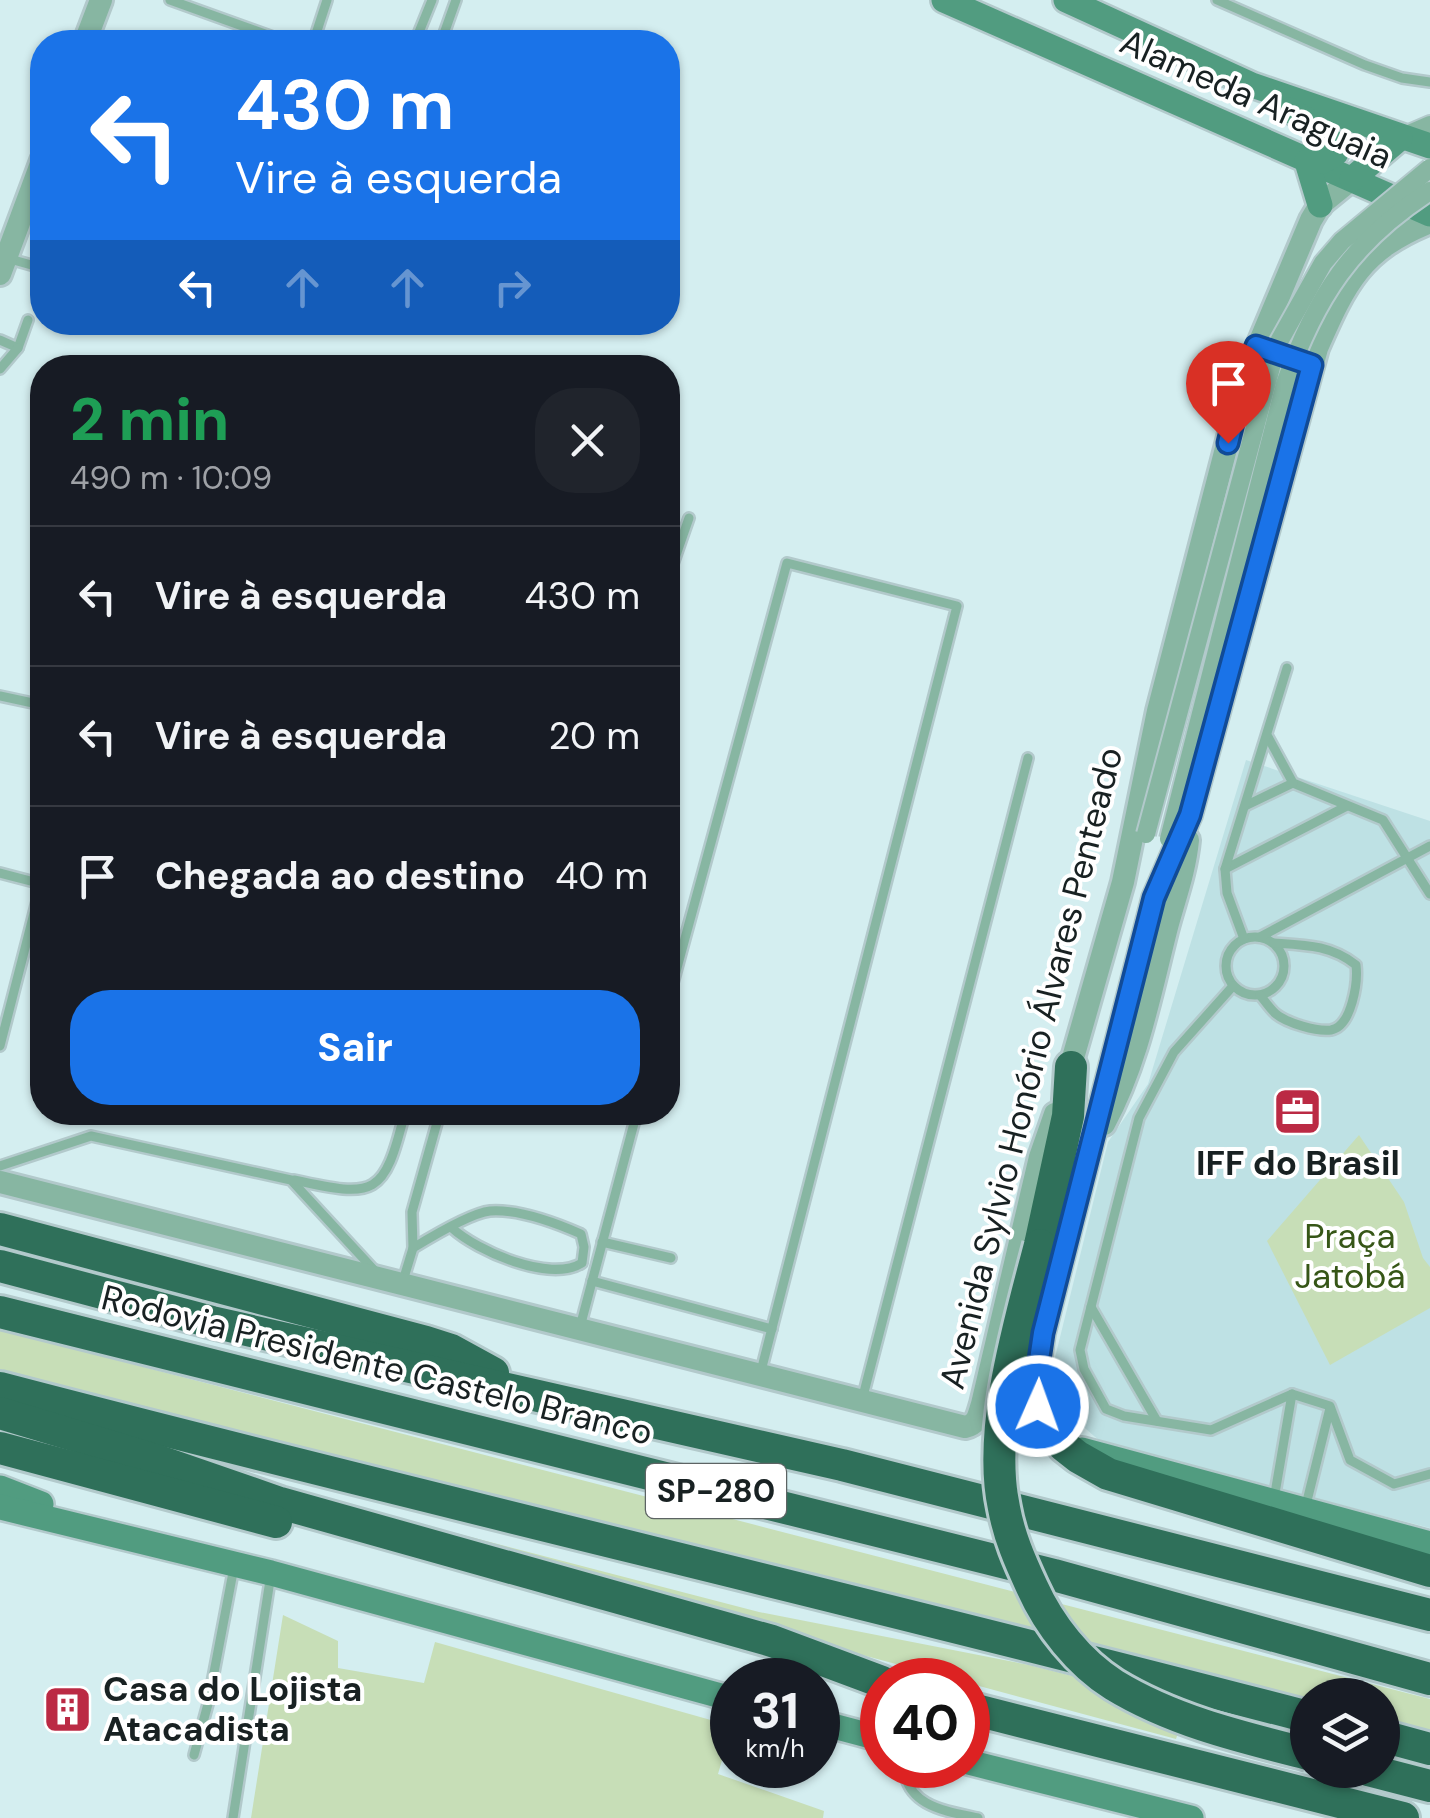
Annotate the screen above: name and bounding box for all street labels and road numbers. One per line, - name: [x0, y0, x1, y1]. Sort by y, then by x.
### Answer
- street label: Alameda Araguaia: [1113, 18, 1399, 180]
- street label: Avenida Sylvio Honório Álvares Penteado: [929, 742, 1133, 1394]
- street label: Rodovia Presidente Castelo Branco: [97, 1274, 657, 1456]
- road number: SP-280: [646, 1464, 786, 1518]

